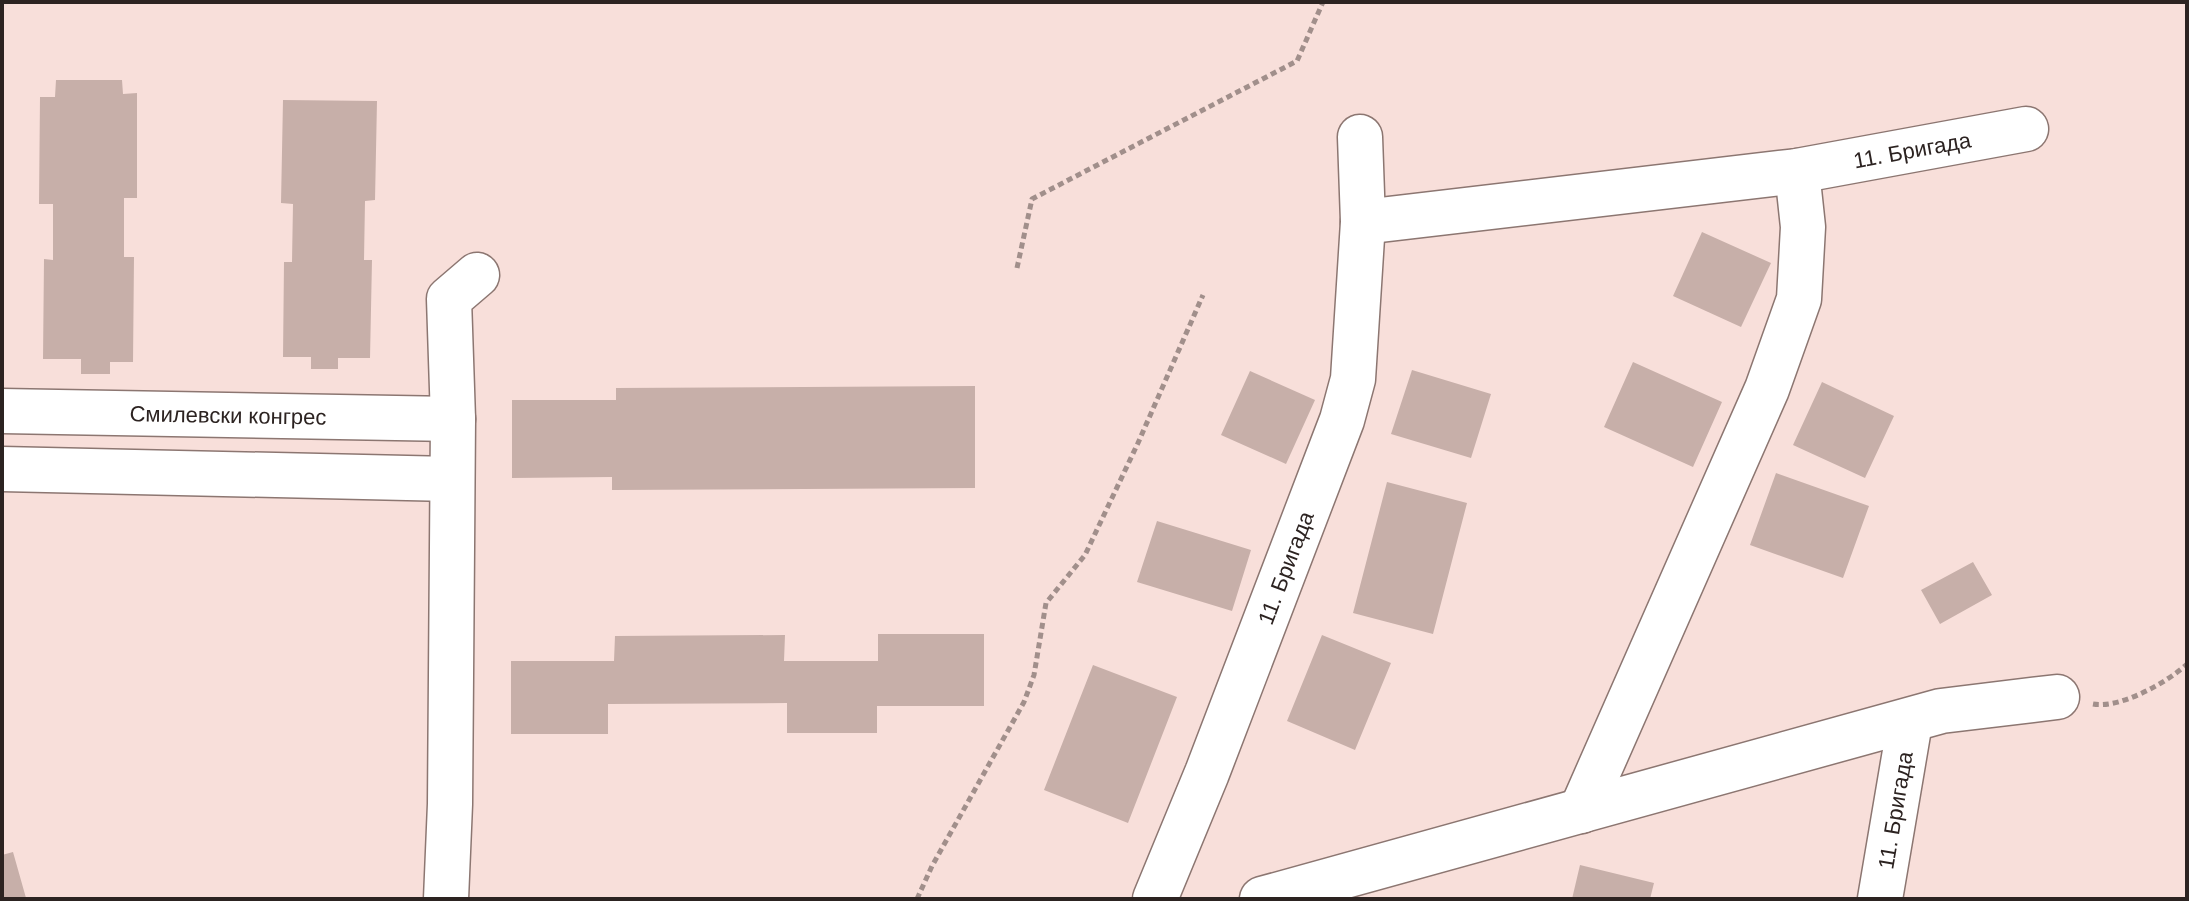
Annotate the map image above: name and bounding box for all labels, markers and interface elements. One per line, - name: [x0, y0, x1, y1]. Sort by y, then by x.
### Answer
- street label: 11. Бригада: [1851, 127, 1974, 173]
- street label: Смилевски конгрес: [129, 401, 327, 429]
- street label: 11. Бригада: [1253, 507, 1319, 628]
- street label: 11. Бригада: [1873, 749, 1917, 871]

